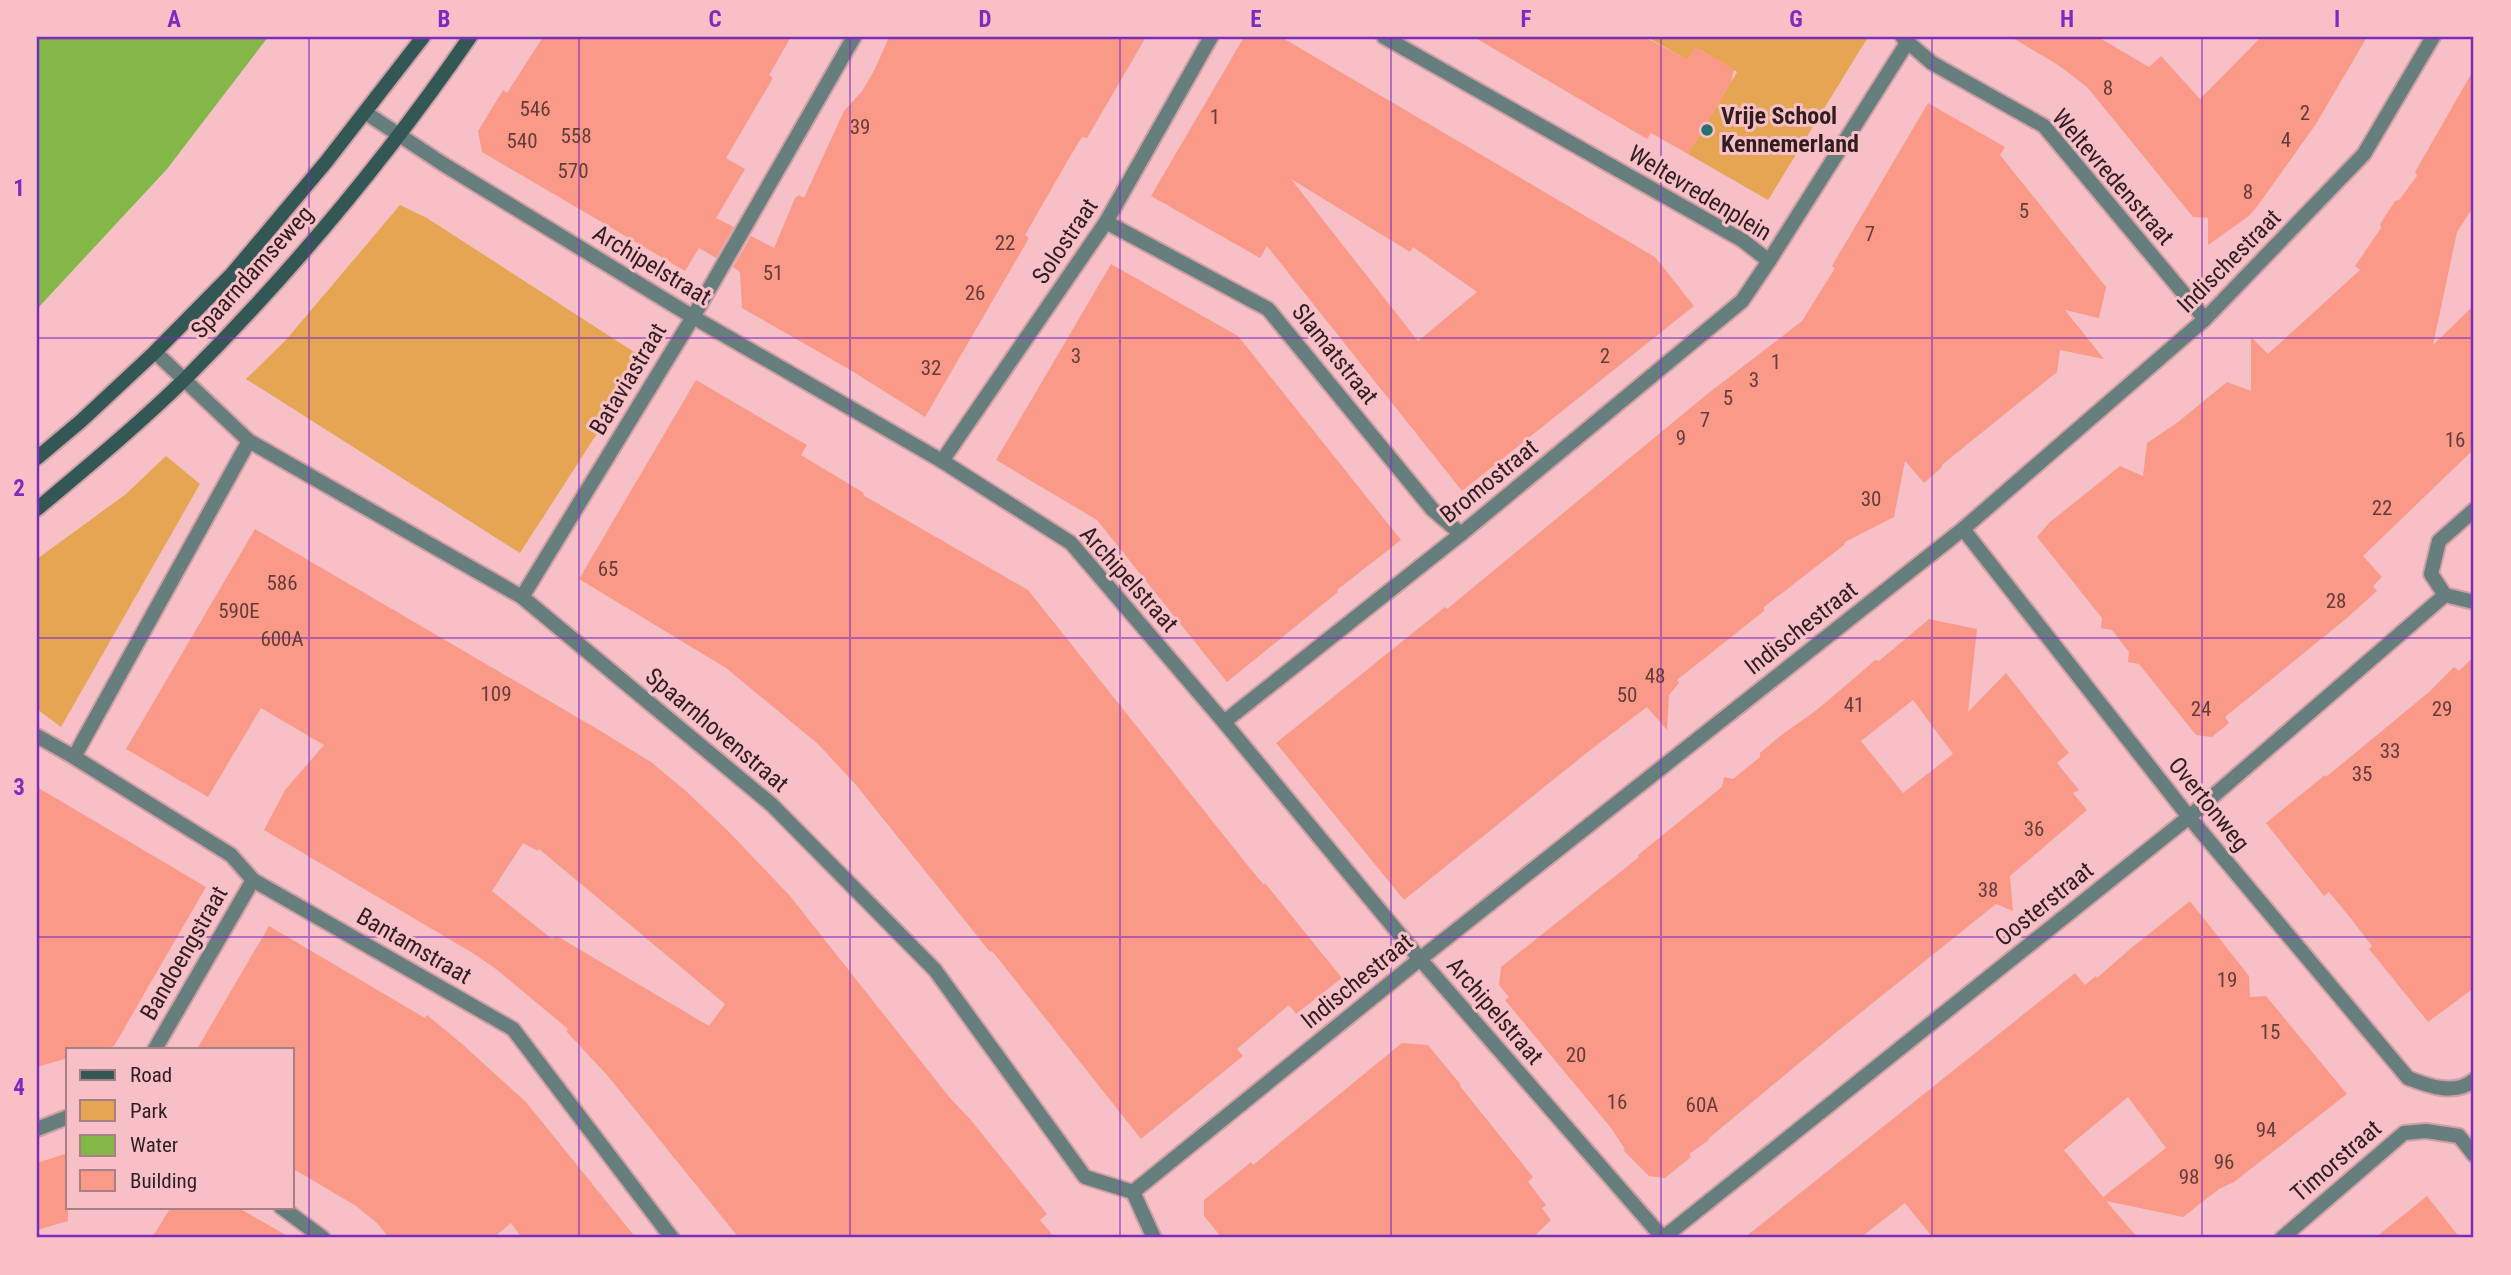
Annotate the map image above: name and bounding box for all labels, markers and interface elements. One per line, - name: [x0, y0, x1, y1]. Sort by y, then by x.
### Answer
- text: A: [167, 6, 181, 33]
- text: B: [438, 6, 450, 33]
- text: C: [708, 6, 722, 33]
- text: D: [979, 6, 992, 33]
- text: E: [1250, 6, 1262, 33]
- text: F: [1521, 6, 1532, 33]
- text: G: [1789, 6, 1803, 33]
- text: H: [2060, 6, 2074, 33]
- text: I: [2334, 6, 2340, 33]
- house number: 8: [2103, 76, 2113, 100]
- house number: 546: [519, 97, 551, 121]
- house number: 2: [2300, 101, 2310, 125]
- place label: Vrije School Kennemerland: [1721, 102, 1859, 158]
- street label: Weltevredenstraat: [2046, 103, 2180, 251]
- house number: 1: [1210, 105, 1220, 129]
- house number: 39: [850, 115, 870, 139]
- marker: Vrije School Kennemerland: [1699, 122, 1715, 138]
- house number: 558: [560, 124, 592, 148]
- house number: 4: [2281, 128, 2291, 152]
- house number: 540: [506, 129, 538, 153]
- street label: Weltevredenplein: [1623, 139, 1777, 247]
- house number: 570: [557, 159, 589, 183]
- text: 1: [13, 175, 25, 202]
- house number: 8: [2243, 180, 2253, 204]
- street label: Solostraat: [1026, 193, 1104, 289]
- house number: 5: [2019, 199, 2029, 223]
- street label: Spaarndamseweg: [185, 200, 319, 344]
- street label: Indischestraat: [2171, 203, 2287, 319]
- street label: Archipelstraat: [588, 219, 716, 311]
- house number: 7: [1865, 222, 1875, 246]
- house number: 22: [995, 231, 1015, 255]
- house number: 51: [763, 261, 783, 285]
- house number: 26: [965, 281, 985, 305]
- street label: Slamatstraat: [1286, 298, 1384, 410]
- street label: Bataviastraat: [584, 318, 672, 440]
- house number: 3: [1071, 344, 1081, 368]
- house number: 2: [1600, 344, 1610, 368]
- house number: 1: [1771, 350, 1781, 374]
- house number: 32: [921, 356, 941, 380]
- house number: 3: [1749, 368, 1759, 392]
- house number: 5: [1723, 386, 1733, 410]
- house number: 7: [1700, 408, 1710, 432]
- house number: 9: [1676, 426, 1686, 450]
- house number: 16: [2445, 428, 2465, 452]
- street label: Bromostraat: [1435, 433, 1543, 529]
- text: 2: [13, 475, 25, 502]
- house number: 30: [1861, 487, 1881, 511]
- house number: 22: [2372, 496, 2392, 520]
- street label: Archipelstraat: [1074, 520, 1184, 638]
- house number: 65: [598, 557, 618, 581]
- house number: 586: [266, 571, 298, 595]
- street label: Indischestraat: [1739, 575, 1863, 681]
- house number: 28: [2326, 589, 2346, 613]
- house number: 590E: [218, 599, 260, 623]
- house number: 600A: [260, 627, 304, 651]
- street label: Spaarnhovenstraat: [640, 662, 794, 798]
- house number: 48: [1645, 664, 1665, 688]
- house number: 109: [480, 682, 512, 706]
- house number: 50: [1617, 683, 1637, 707]
- house number: 41: [1844, 693, 1864, 717]
- house number: 24: [2191, 697, 2211, 721]
- house number: 29: [2432, 697, 2452, 721]
- house number: 33: [2380, 739, 2400, 763]
- street label: Overtonweg: [2163, 751, 2255, 857]
- house number: 35: [2352, 762, 2372, 786]
- text: 3: [13, 774, 25, 801]
- house number: 36: [2024, 817, 2044, 841]
- street label: Oosterstraat: [1989, 856, 2099, 952]
- house number: 38: [1978, 878, 1998, 902]
- street label: Bandoengstraat: [134, 881, 234, 1025]
- street label: Bantamstraat: [352, 902, 476, 990]
- street label: Indischestraat: [1296, 928, 1418, 1034]
- street label: Archipelstraat: [1441, 952, 1549, 1070]
- house number: 19: [2217, 968, 2237, 992]
- house number: 15: [2260, 1020, 2280, 1044]
- house number: 20: [1566, 1043, 1586, 1067]
- legend: [66, 1048, 294, 1208]
- text: Road: [130, 1063, 172, 1087]
- text: 4: [13, 1074, 25, 1101]
- house number: 16: [1607, 1090, 1627, 1114]
- house number: 60A: [1686, 1093, 1718, 1117]
- text: Park: [130, 1099, 168, 1123]
- street label: Timorstraat: [2285, 1114, 2387, 1208]
- house number: 94: [2256, 1118, 2276, 1142]
- text: Water: [130, 1133, 178, 1157]
- house number: 96: [2214, 1150, 2234, 1174]
- house number: 98: [2179, 1165, 2199, 1189]
- text: Building: [130, 1169, 197, 1193]

